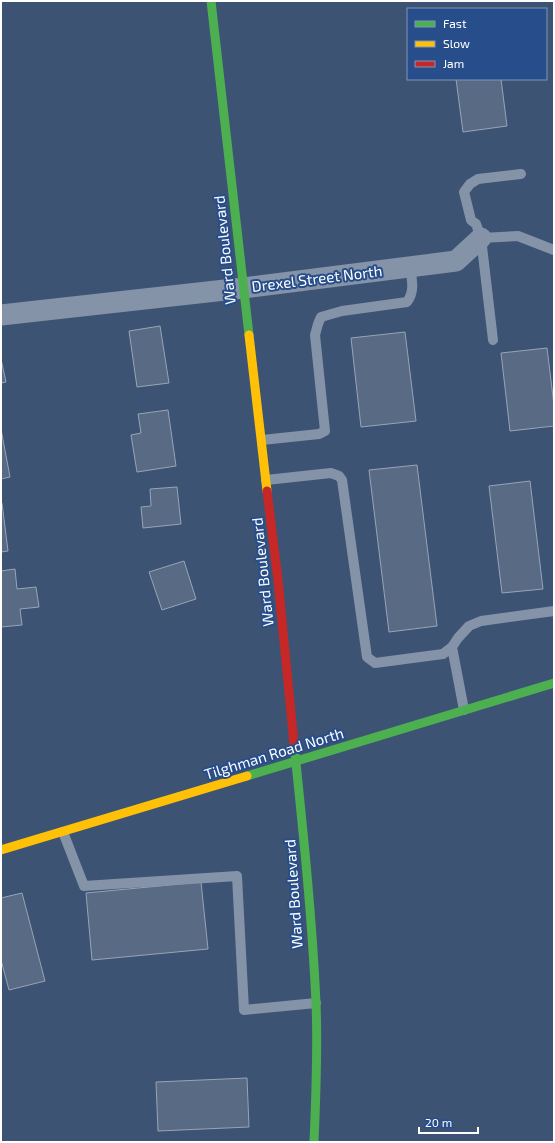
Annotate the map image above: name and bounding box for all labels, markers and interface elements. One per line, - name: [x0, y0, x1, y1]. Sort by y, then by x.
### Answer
- legend: [407, 8, 547, 80]
- text: Fast: [443, 16, 467, 30]
- text: Slow: [443, 36, 470, 50]
- text: Jam: [443, 56, 464, 70]
- street label: Ward Boulevard: [209, 195, 239, 305]
- street label: Drexel Street North: [250, 261, 383, 295]
- street label: Ward Boulevard: [247, 517, 277, 627]
- street label: Tilghman Road North: [202, 723, 346, 783]
- street label: Ward Boulevard: [280, 839, 306, 949]
- scale bar: [419, 1109, 478, 1135]
- text: 20 m: [425, 1115, 452, 1129]

